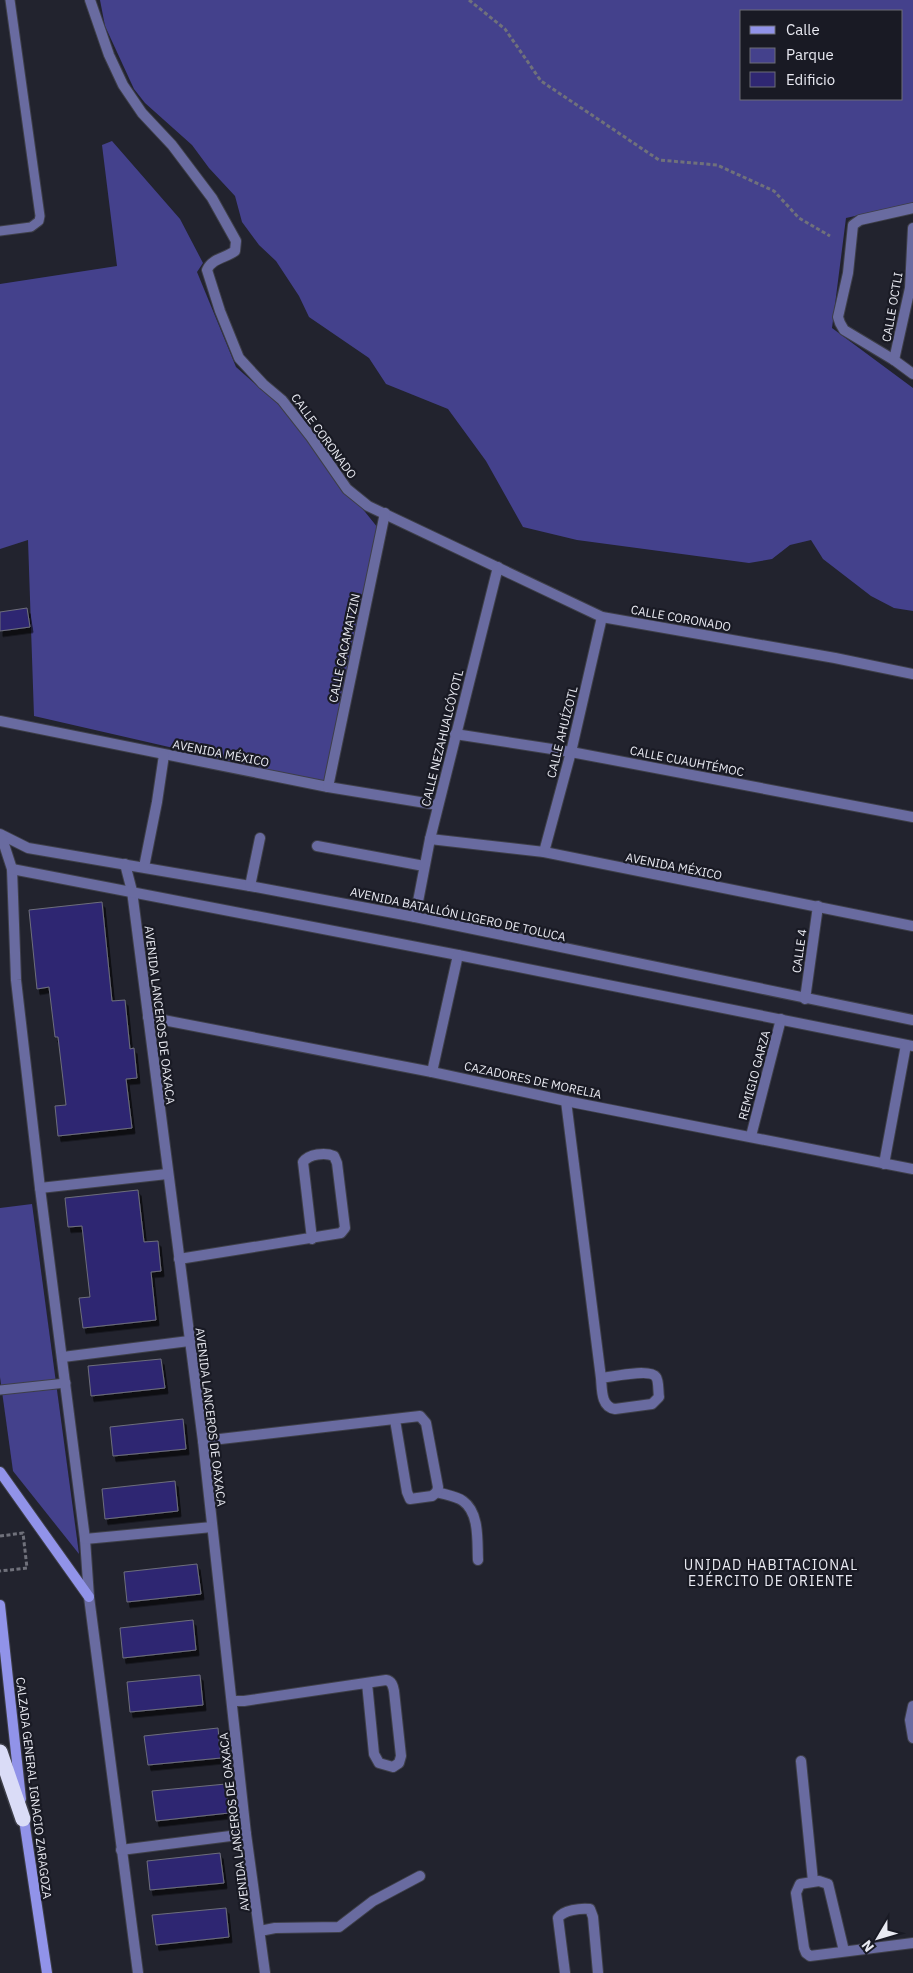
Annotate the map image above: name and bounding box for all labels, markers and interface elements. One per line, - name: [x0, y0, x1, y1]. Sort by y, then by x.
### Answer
- legend: [740, 10, 903, 100]
- text: Calle: [786, 20, 820, 39]
- text: Parque: [786, 45, 834, 64]
- text: Edificio: [786, 70, 835, 89]
- street label: CALLE OCTLI: [878, 271, 906, 343]
- street label: CALLE CORONADO: [288, 391, 360, 481]
- street label: CALLE CACAMATZIN: [325, 592, 363, 704]
- street label: CALLE CORONADO: [630, 602, 732, 634]
- street label: CALLE NEZAHUALCÓYOTL: [418, 668, 466, 808]
- street label: CALLE AHUÍZOTL: [543, 685, 581, 779]
- street label: AVENIDA MÉXICO: [172, 736, 270, 770]
- street label: CALLE CUAUHTÉMOC: [629, 743, 746, 780]
- street label: AVENIDA MÉXICO: [625, 849, 723, 883]
- street label: AVENIDA BATALLÓN LIGERO DE TOLUCA: [349, 884, 568, 944]
- street label: AVENIDA LANCEROS DE OAXACA: [142, 925, 178, 1106]
- street label: CALLE 4: [788, 928, 810, 974]
- street label: REMIGIO GARZA: [735, 1028, 773, 1121]
- street label: CAZADORES DE MORELIA: [463, 1058, 603, 1102]
- street label: AVENIDA LANCEROS DE OAXACA: [193, 1327, 229, 1508]
- district label: UNIDAD HABITACIONAL EJÉRCITO DE ORIENTE: [684, 1556, 858, 1590]
- street label: CALZADA GENERAL IGNACIO ZARAGOZA: [13, 1676, 55, 1900]
- street label: AVENIDA LANCEROS DE OAXACA: [216, 1731, 252, 1912]
- north arrow: [853, 1913, 903, 1963]
- text: N: [858, 1936, 878, 1956]

